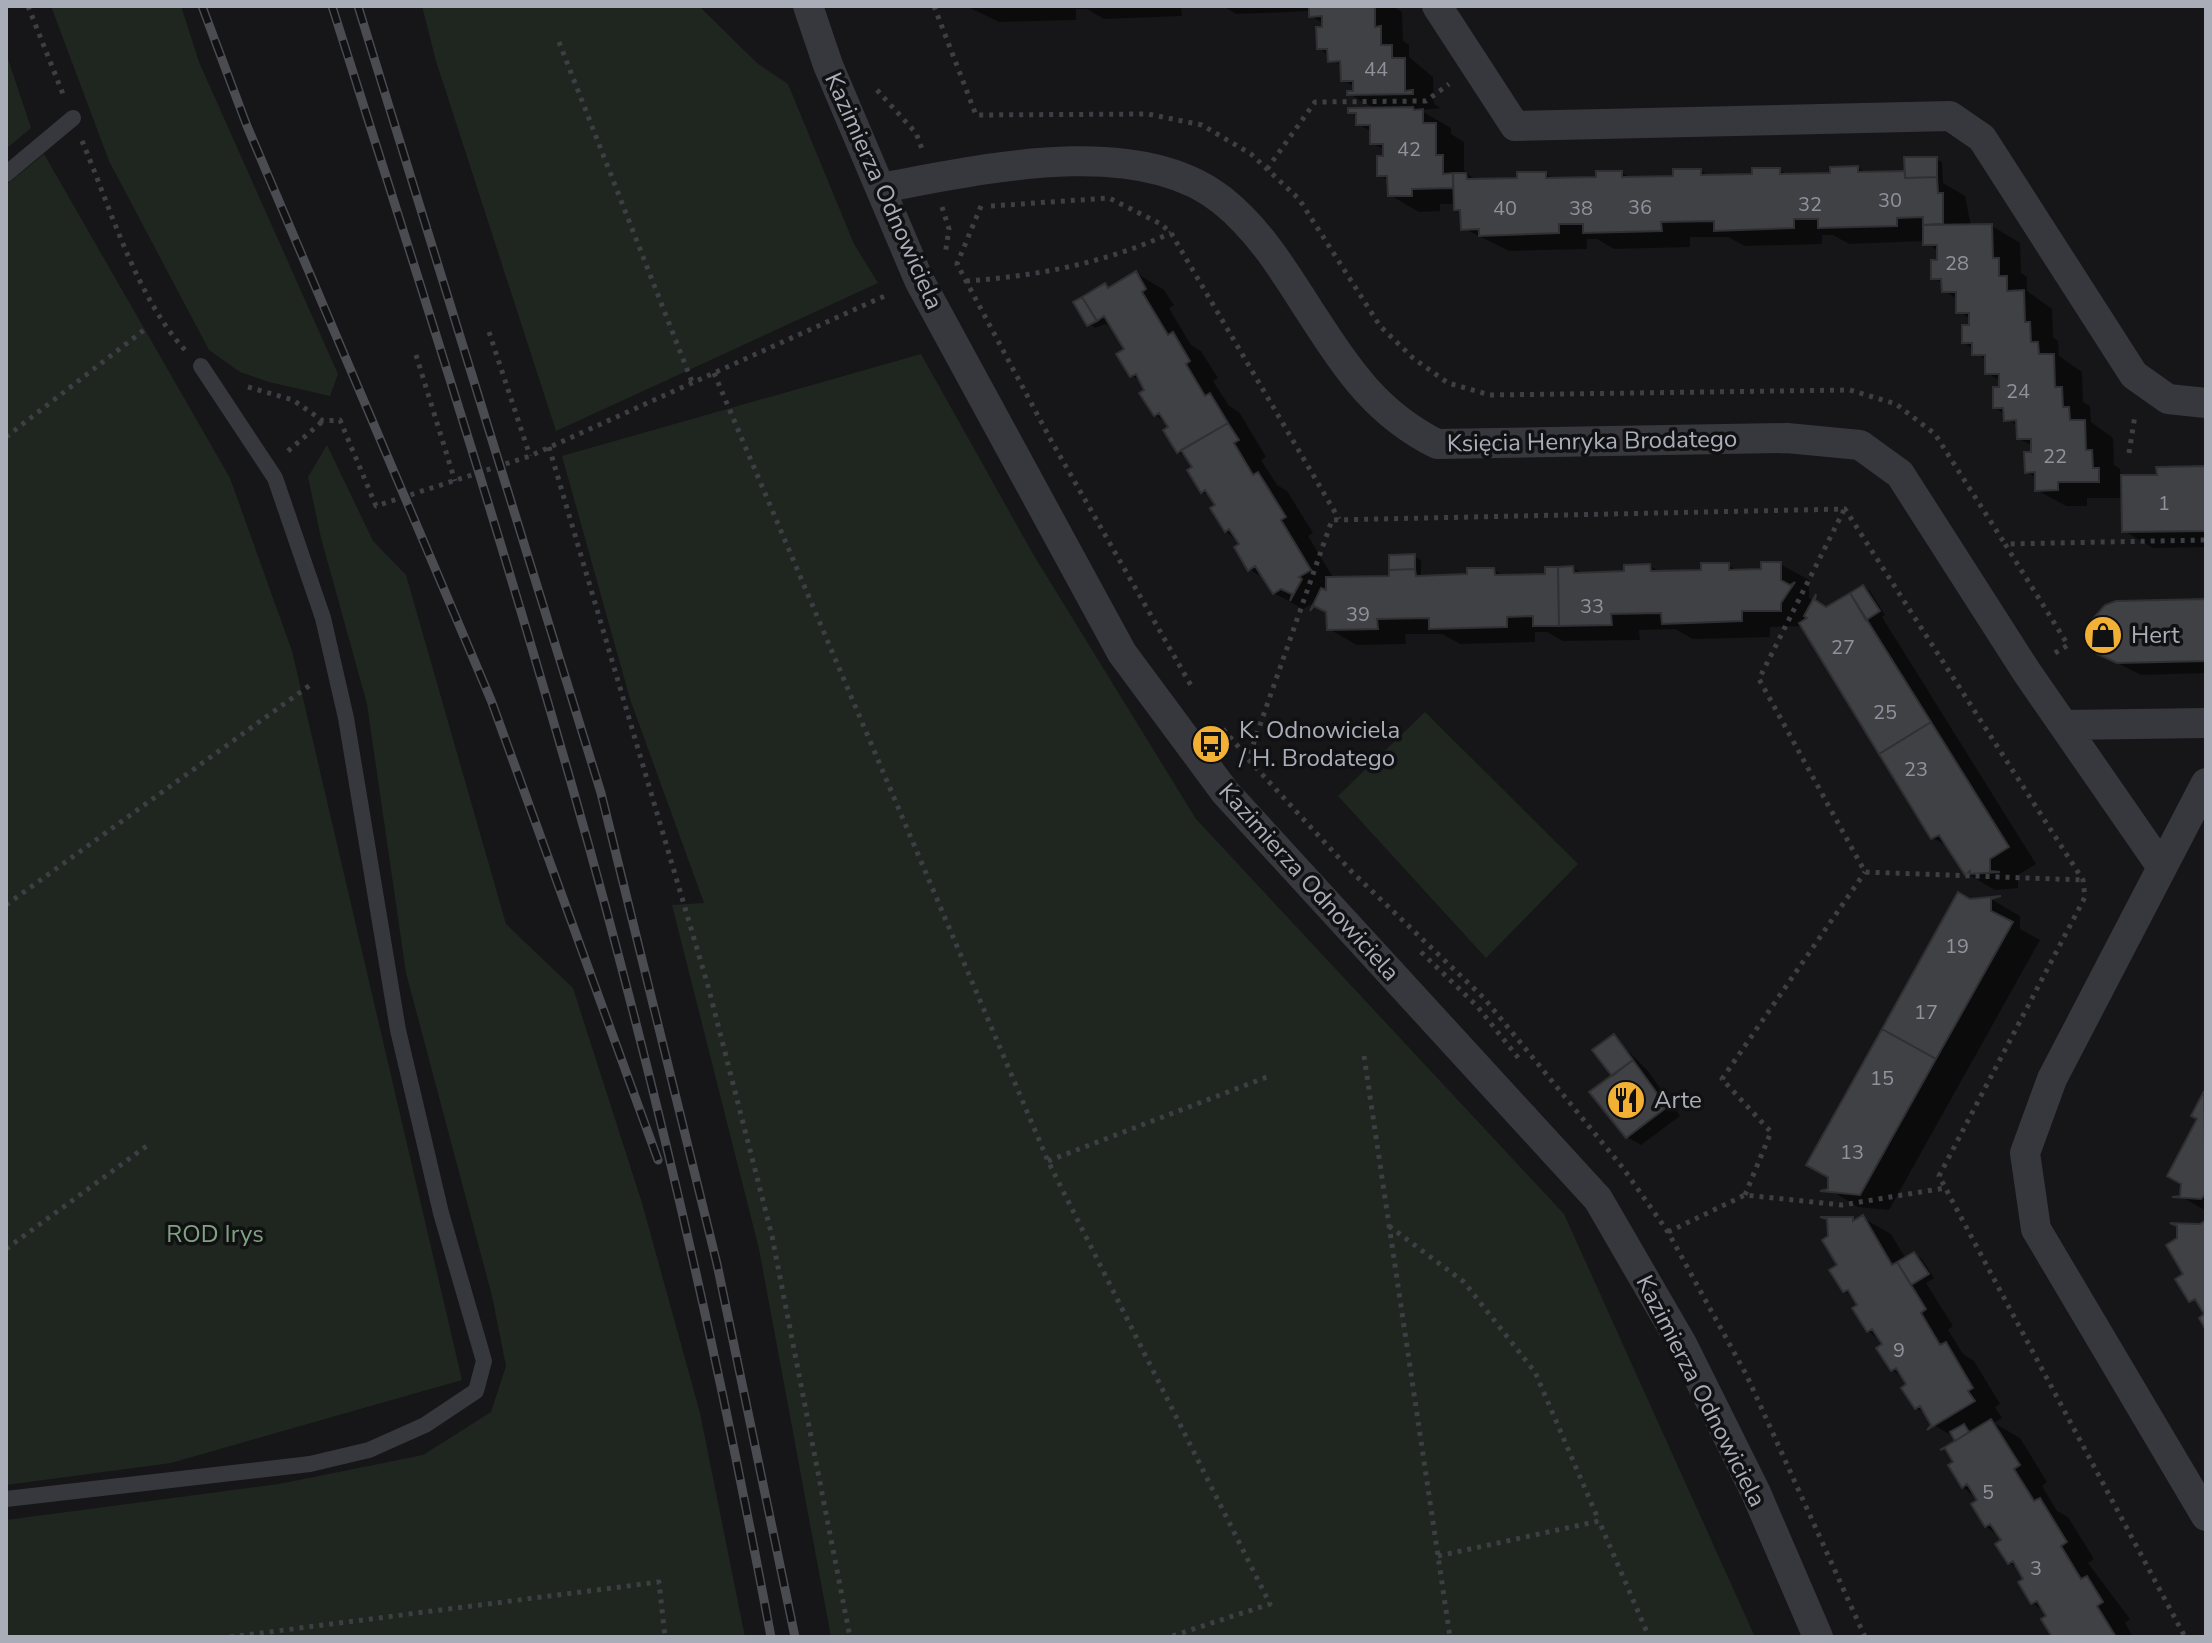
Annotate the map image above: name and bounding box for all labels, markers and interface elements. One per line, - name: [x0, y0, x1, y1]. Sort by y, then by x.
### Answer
- house number: 44: [1364, 56, 1388, 83]
- street label: Kazimierza Odnowiciela: [817, 68, 951, 314]
- house number: 42: [1397, 136, 1421, 163]
- house number: 30: [1878, 187, 1902, 214]
- house number: 32: [1798, 191, 1822, 218]
- house number: 36: [1628, 194, 1652, 221]
- house number: 40: [1493, 195, 1517, 222]
- house number: 38: [1569, 195, 1593, 222]
- house number: 28: [1945, 250, 1969, 277]
- house number: 24: [2006, 378, 2030, 405]
- street label: Księcia Henryka Brodatego: [1447, 422, 1737, 460]
- house number: 22: [2043, 443, 2067, 470]
- house number: 1: [2158, 490, 2170, 517]
- house number: 33: [1580, 593, 1604, 620]
- house number: 39: [1346, 601, 1370, 628]
- shop icon: Hert: [2082, 614, 2124, 656]
- place label: Hert: [2131, 619, 2180, 651]
- house number: 27: [1831, 634, 1855, 661]
- house number: 25: [1873, 699, 1897, 726]
- place label: K. Odnowiciela / H. Brodatego: [1238, 714, 1400, 774]
- bus stop icon: K. Odnowiciela / H. Brodatego: [1190, 723, 1232, 765]
- house number: 23: [1904, 756, 1928, 783]
- street label: Kazimierza Odnowiciela: [1211, 776, 1407, 988]
- house number: 19: [1945, 933, 1969, 960]
- house number: 17: [1914, 999, 1938, 1026]
- house number: 15: [1870, 1065, 1894, 1092]
- restaurant icon: Arte: [1605, 1079, 1647, 1121]
- place label: Arte: [1654, 1084, 1702, 1116]
- house number: 13: [1840, 1139, 1864, 1166]
- park label: ROD Irys: [166, 1218, 264, 1250]
- street label: Kazimierza Odnowiciela: [1629, 1270, 1773, 1512]
- house number: 9: [1893, 1337, 1905, 1364]
- house number: 5: [1982, 1479, 1994, 1506]
- house number: 3: [2030, 1555, 2042, 1582]

